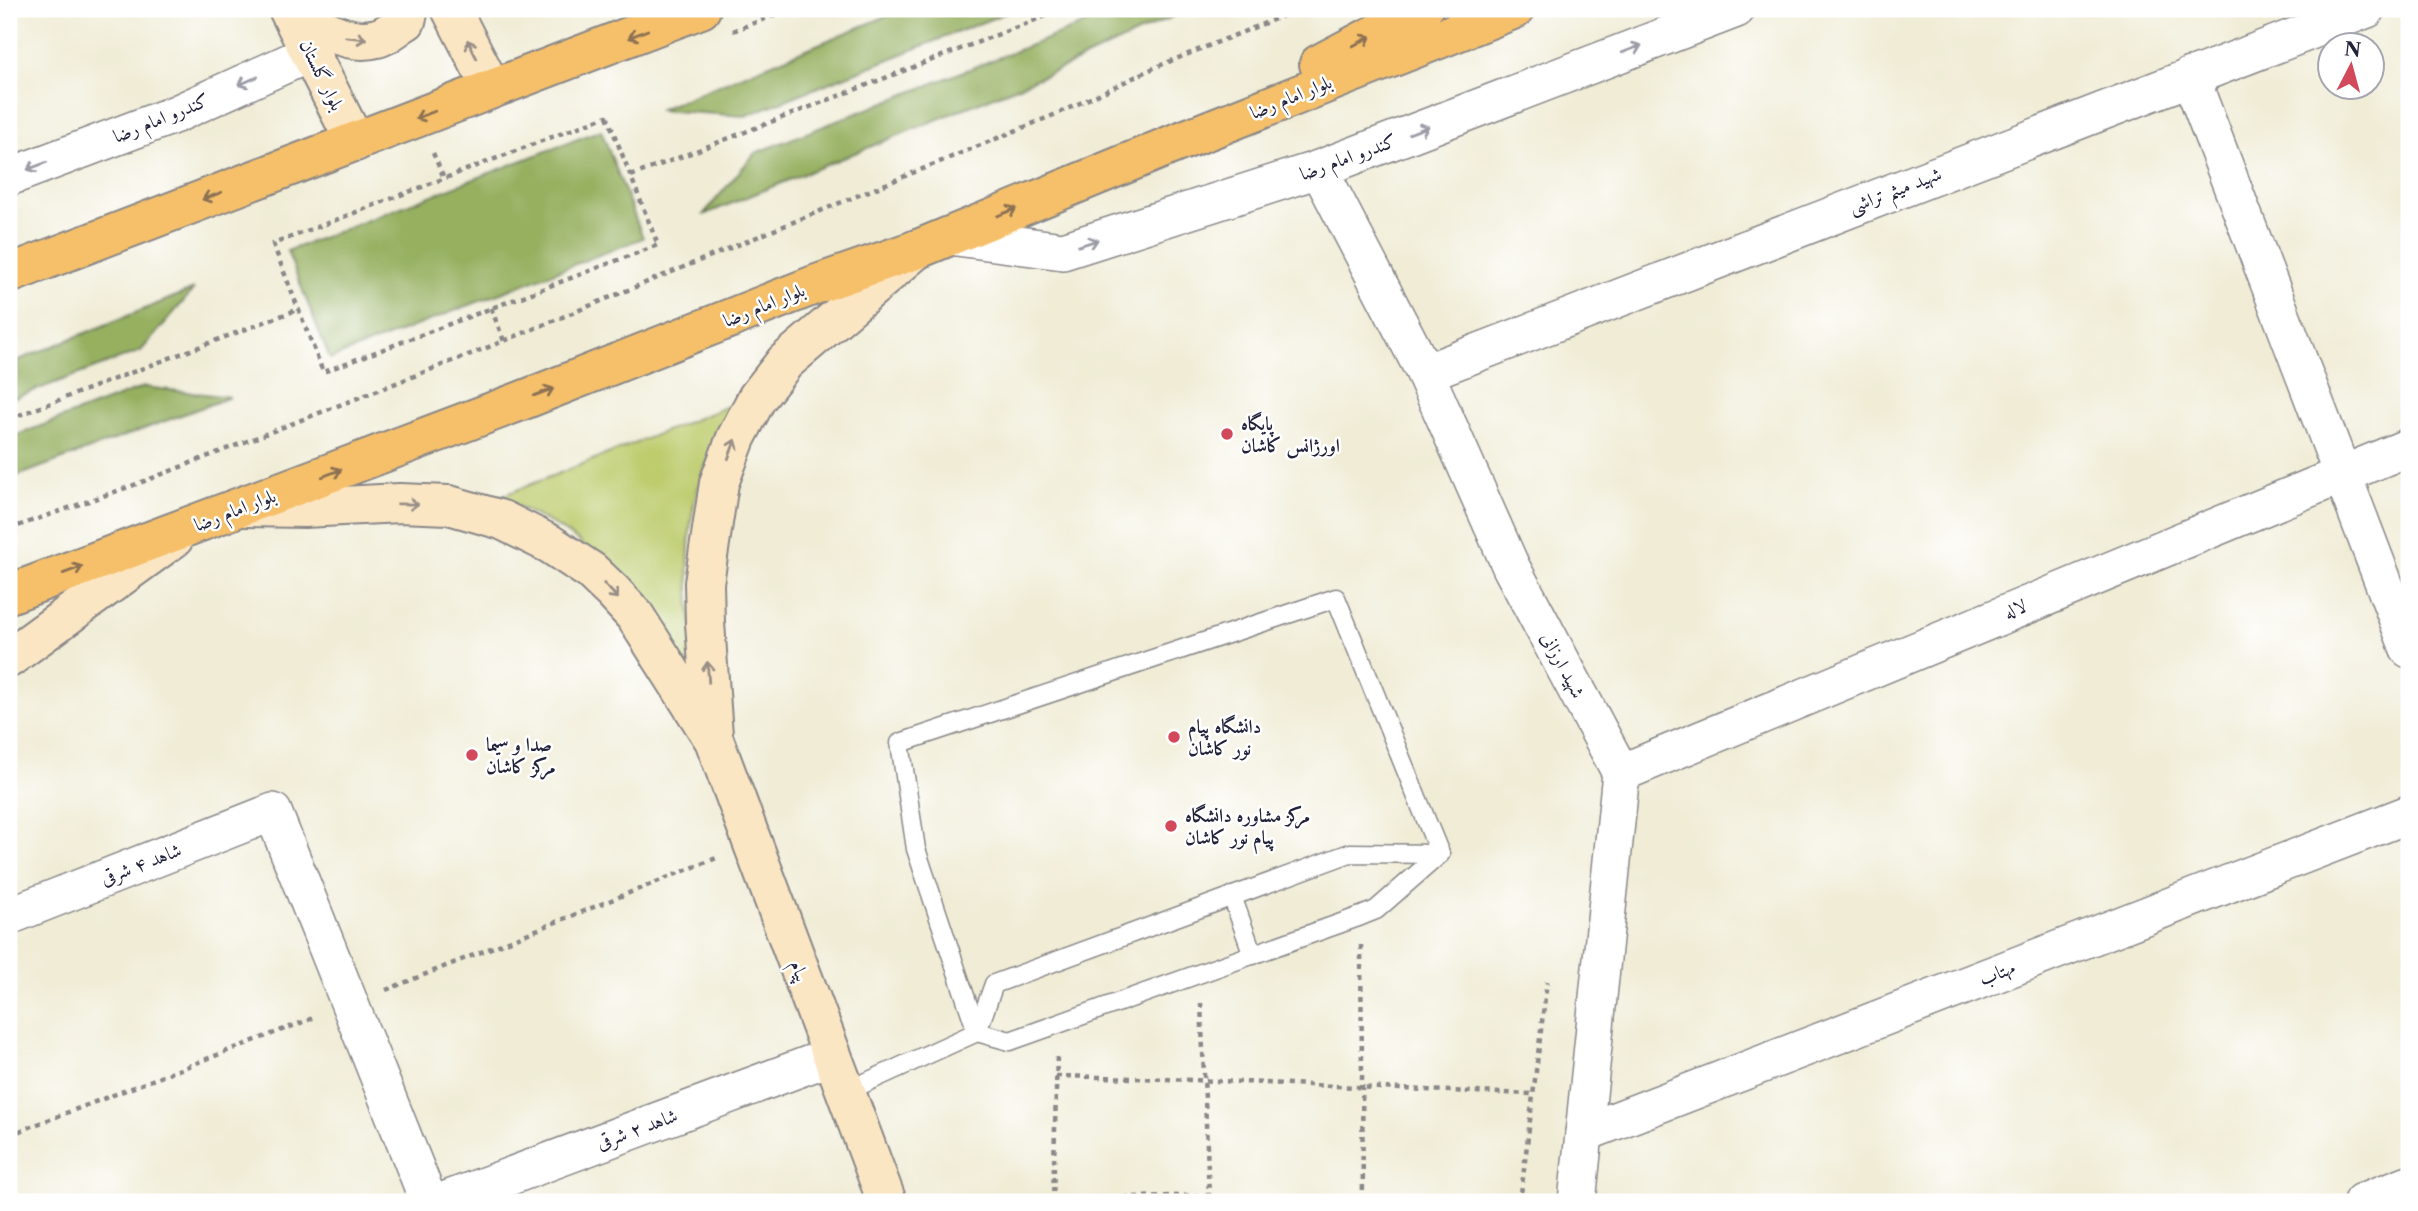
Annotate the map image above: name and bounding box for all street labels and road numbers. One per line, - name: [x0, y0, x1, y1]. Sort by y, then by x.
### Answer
- street label: بلوار گلستان: [295, 35, 349, 115]
- street label: بلوار امام رضا: [1247, 70, 1337, 128]
- street label: کندرو امام رضا: [110, 88, 214, 152]
- street label: کندرو امام رضا: [1297, 129, 1401, 190]
- street label: شهید میثم تراشی: [1845, 162, 1948, 226]
- street label: بلوار امام رضا: [720, 278, 810, 336]
- street label: بلوار امام رضا: [191, 484, 281, 541]
- street label: لاله: [2000, 594, 2030, 624]
- street label: شهید ارزانی: [1535, 628, 1590, 702]
- street label: شاهد ۴ شرقی: [97, 838, 185, 891]
- street label: مهتاب: [1976, 956, 2019, 991]
- street label: پیام: [781, 957, 815, 987]
- street label: شاهد ۲ شرقی: [593, 1104, 681, 1155]

